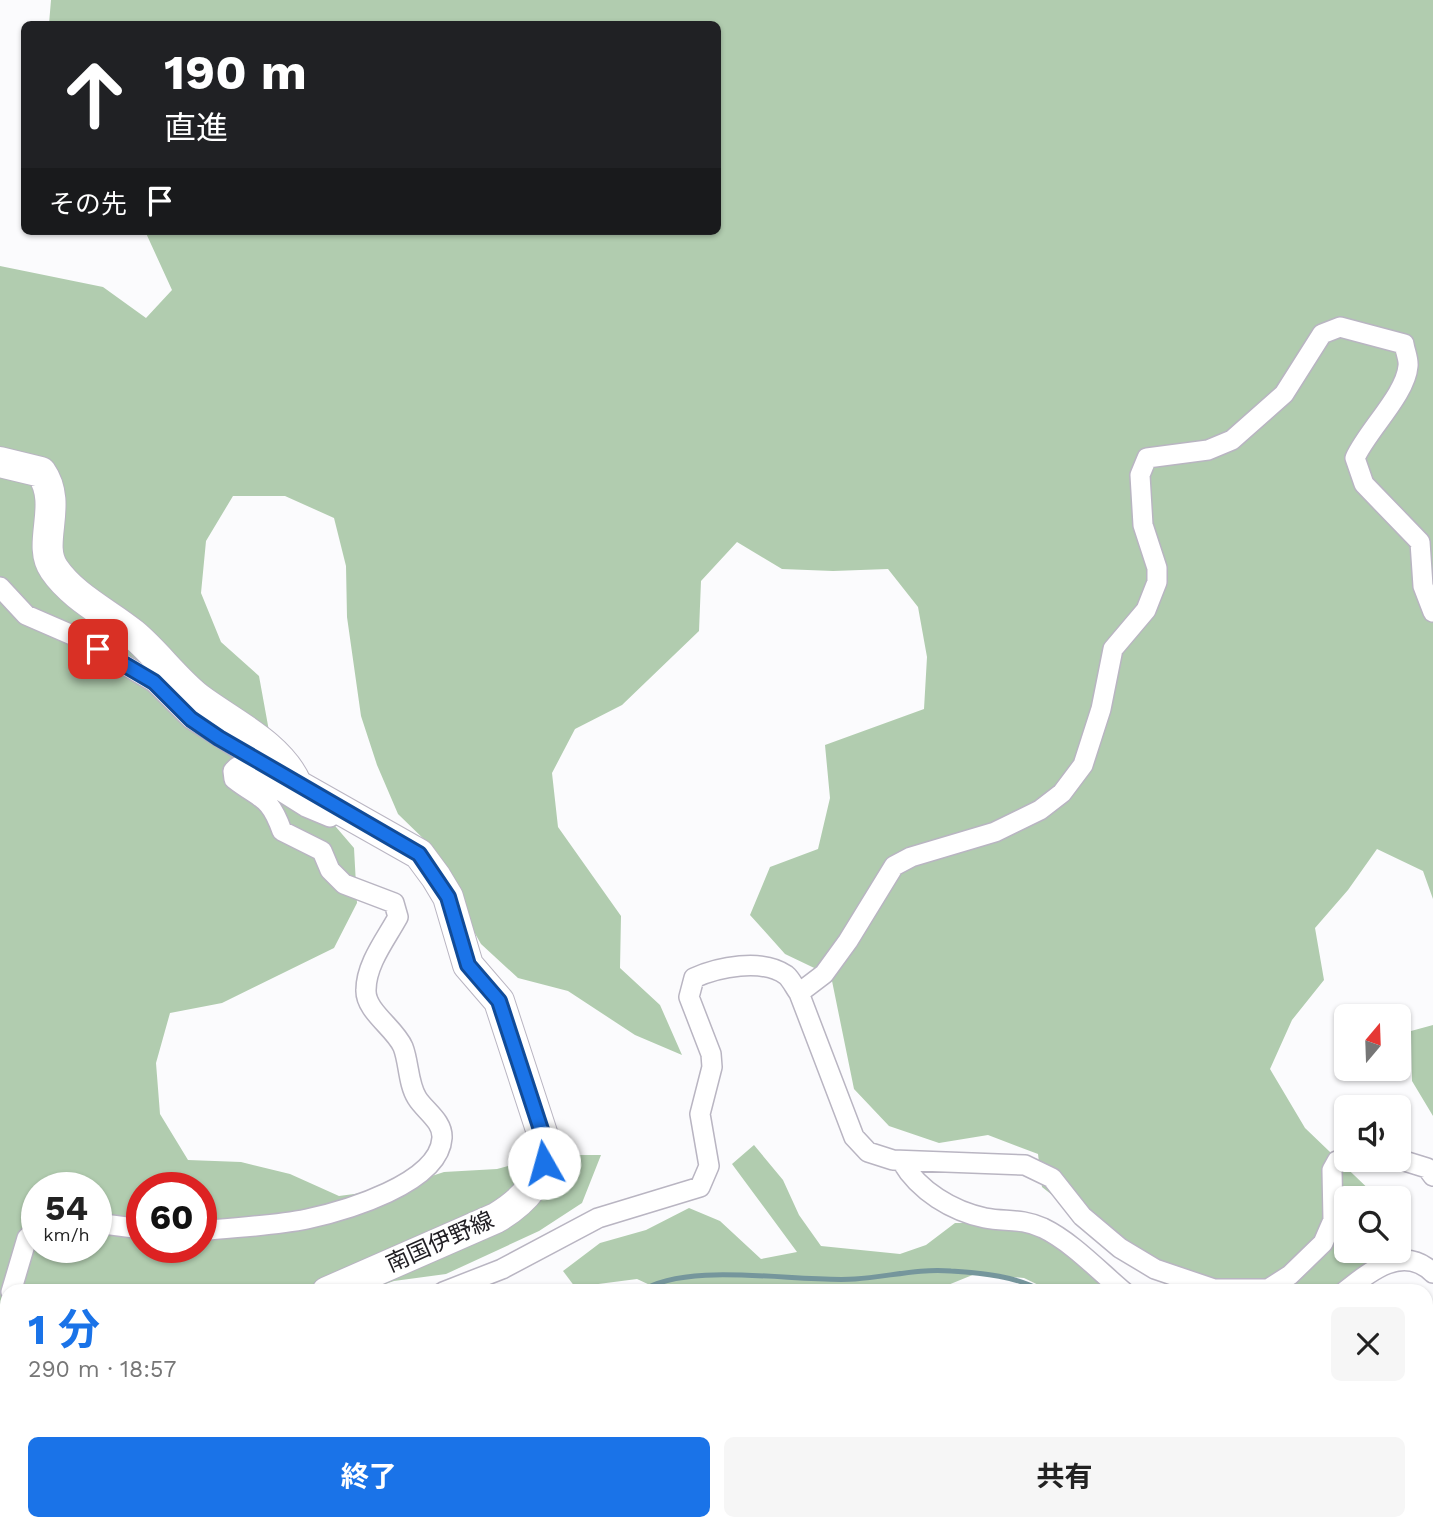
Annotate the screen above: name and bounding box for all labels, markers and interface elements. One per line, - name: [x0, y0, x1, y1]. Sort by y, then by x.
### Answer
- text: 190 m: [164, 43, 307, 101]
- icon: ahead: [49, 49, 140, 140]
- text: 直進: [164, 109, 228, 147]
- icon: arrive: [141, 182, 179, 220]
- text: その先: [49, 189, 127, 219]
- pin: [68, 619, 128, 679]
- icon: arrive: [79, 630, 117, 668]
- north arrow: [1334, 1004, 1410, 1082]
- map controls: [1334, 1004, 1411, 1263]
- button: sound: [1334, 1095, 1411, 1172]
- position arrow: [507, 1126, 581, 1200]
- speed limit sign: 60: [126, 1172, 217, 1263]
- button: search: [1334, 1186, 1411, 1263]
- text: 54: [45, 1187, 88, 1229]
- street label: 南国伊野線: [382, 1206, 498, 1278]
- text: km/h: [43, 1224, 90, 1245]
- text: 1 分: [28, 1305, 100, 1354]
- button: close: [1331, 1307, 1405, 1381]
- text: 290 m · 18:57: [28, 1356, 176, 1383]
- button: 終了: [28, 1437, 710, 1517]
- button: 共有: [724, 1437, 1405, 1517]

